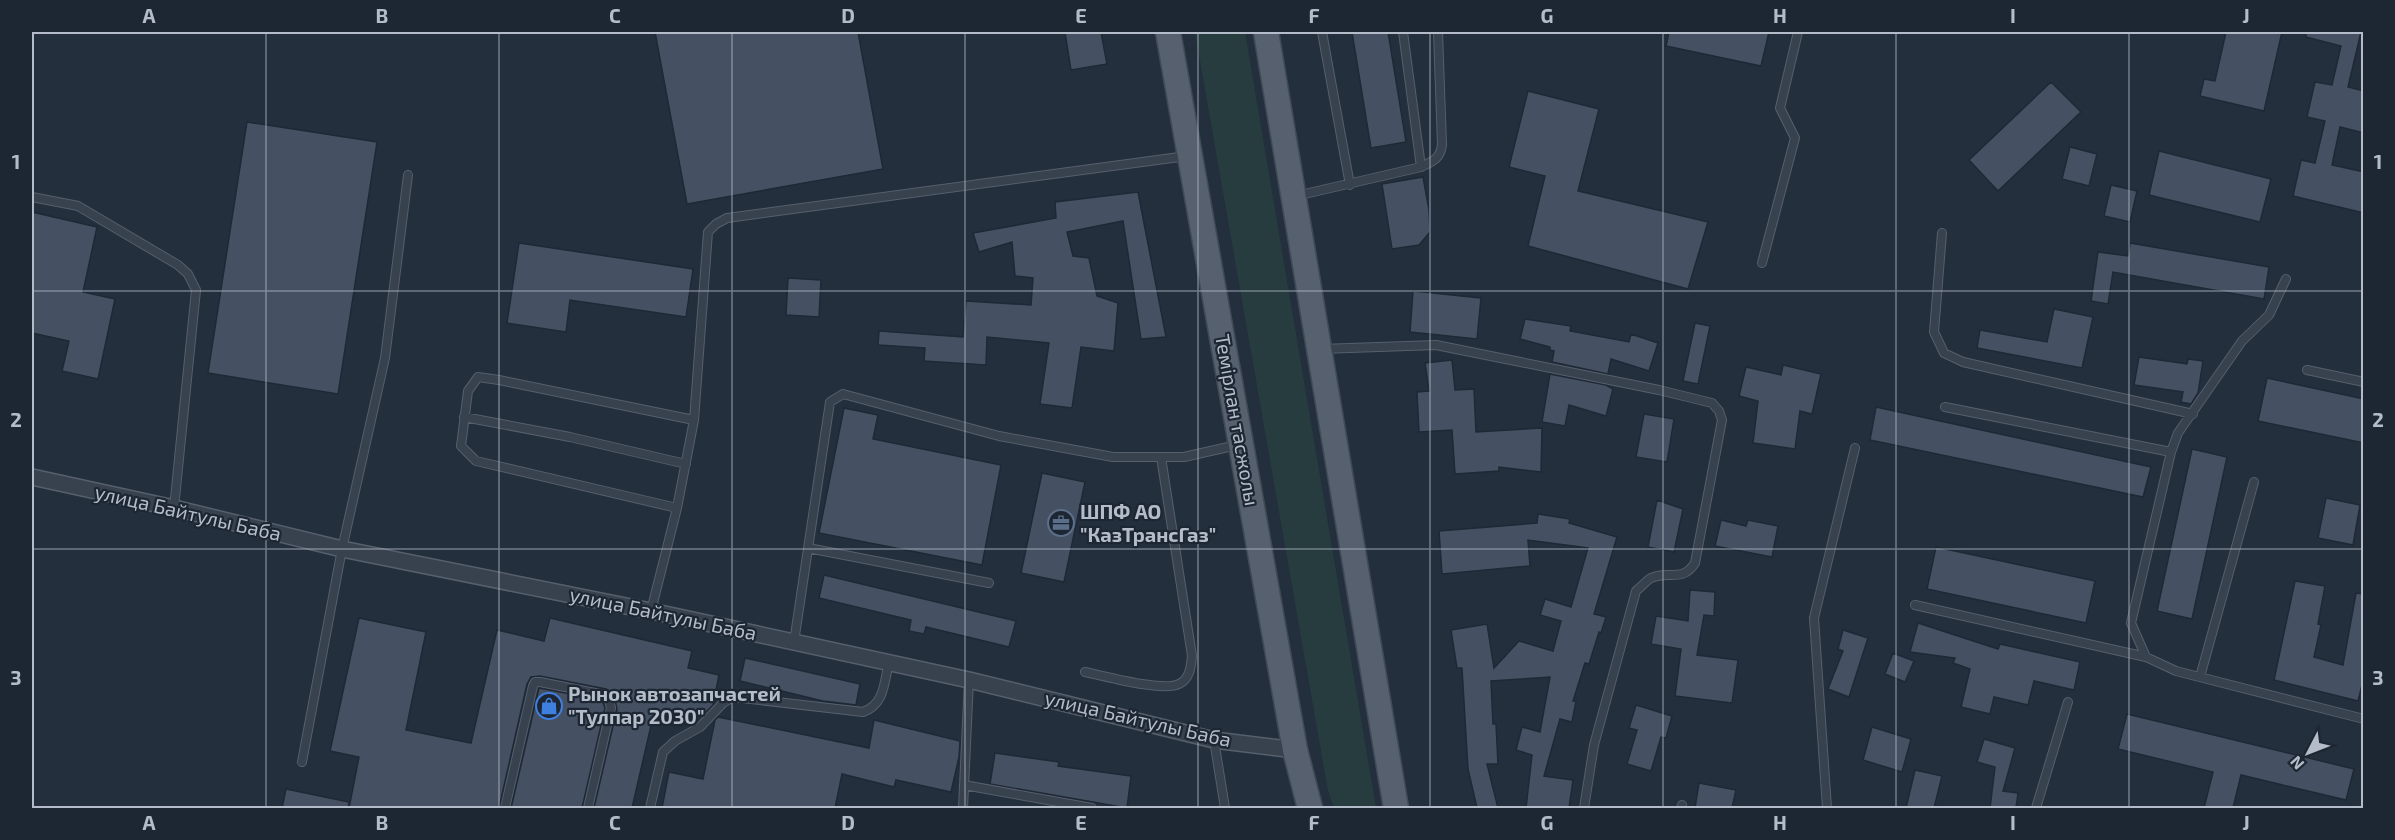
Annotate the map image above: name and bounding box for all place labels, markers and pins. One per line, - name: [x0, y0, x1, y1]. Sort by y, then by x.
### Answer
- place label: ШПФ АО "КазТрансГаз": [1080, 499, 1216, 546]
- office icon: ШПФ АО "КазТрансГаз": [1046, 508, 1076, 538]
- place label: Рынок автозапчастей "Тулпар 2030": [568, 681, 781, 728]
- shop icon: Рынок автозапчастей "Тулпар 2030": [534, 691, 564, 721]

